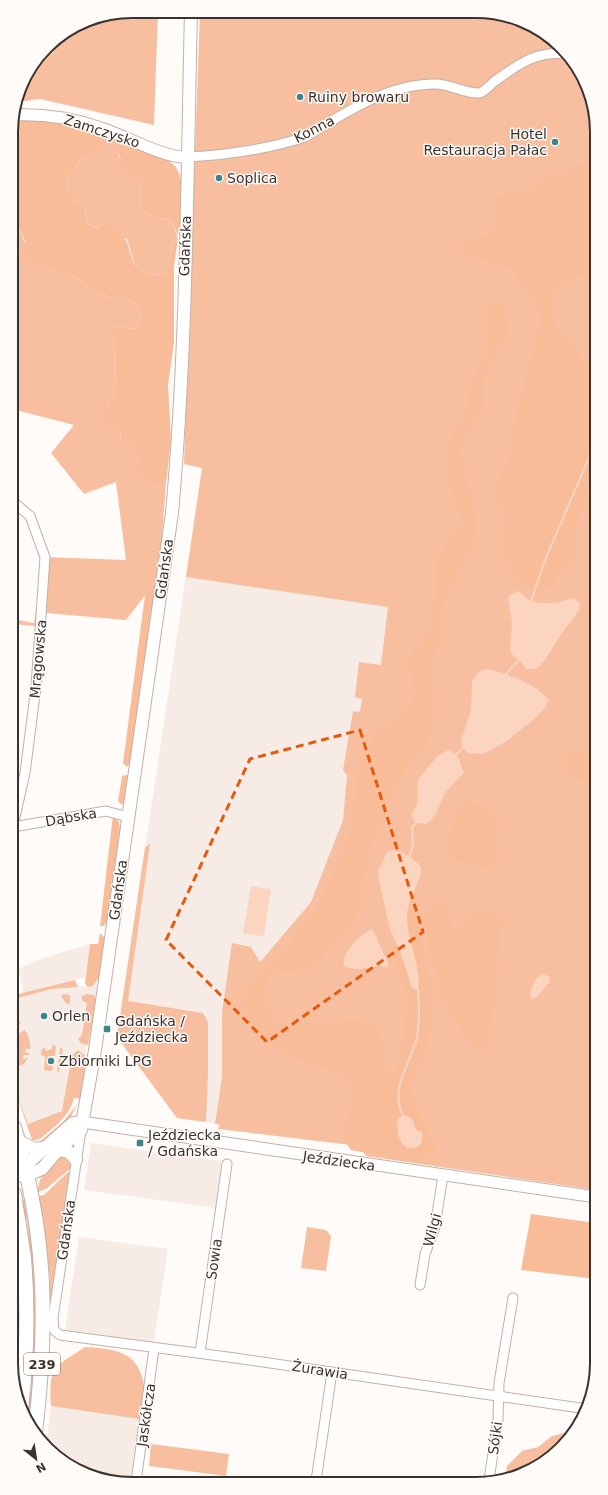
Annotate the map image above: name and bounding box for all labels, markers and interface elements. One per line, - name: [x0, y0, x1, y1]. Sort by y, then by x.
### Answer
- place label: Ruiny browaru: [308, 89, 409, 105]
- marker: Ruiny browaru: [295, 92, 305, 102]
- street label: Zamczysko: [62, 111, 142, 151]
- street label: Konna: [291, 112, 337, 146]
- place label: Hotel Restauracja Pałac: [423, 126, 547, 158]
- marker: Hotel Restauracja Pałac: [550, 137, 560, 147]
- place label: Soplica: [227, 170, 277, 186]
- marker: Soplica: [214, 173, 224, 183]
- street label: Gdańska: [176, 215, 194, 277]
- street label: Gdańska: [152, 538, 176, 600]
- street label: Mrągowska: [27, 619, 49, 699]
- street label: Dąbska: [44, 805, 98, 829]
- street label: Gdańska: [106, 859, 130, 921]
- place label: Orlen: [52, 1008, 90, 1024]
- marker: Orlen: [39, 1011, 49, 1021]
- place label: Gdańska / Jeździecka: [114, 1013, 188, 1045]
- marker: Gdańska / Jeździecka: [102, 1024, 112, 1034]
- place label: Zbiorniki LPG: [59, 1053, 152, 1069]
- marker: Zbiorniki LPG: [46, 1056, 56, 1066]
- place label: Jeździecka / Gdańska: [147, 1127, 221, 1159]
- marker: Jeździecka / Gdańska: [135, 1138, 145, 1148]
- street label: Jeździecka: [301, 1148, 376, 1174]
- street label: Gdańska: [54, 1199, 78, 1261]
- street label: Wilgi: [420, 1211, 444, 1249]
- street label: Sowia: [203, 1237, 225, 1281]
- road number: 239: [24, 1353, 60, 1375]
- street label: Żurawia: [291, 1357, 349, 1382]
- street label: Jaskółcza: [134, 1382, 158, 1449]
- street label: Sójki: [485, 1420, 505, 1456]
- north arrow: [16, 1439, 56, 1479]
- text: N: [34, 1459, 48, 1475]

